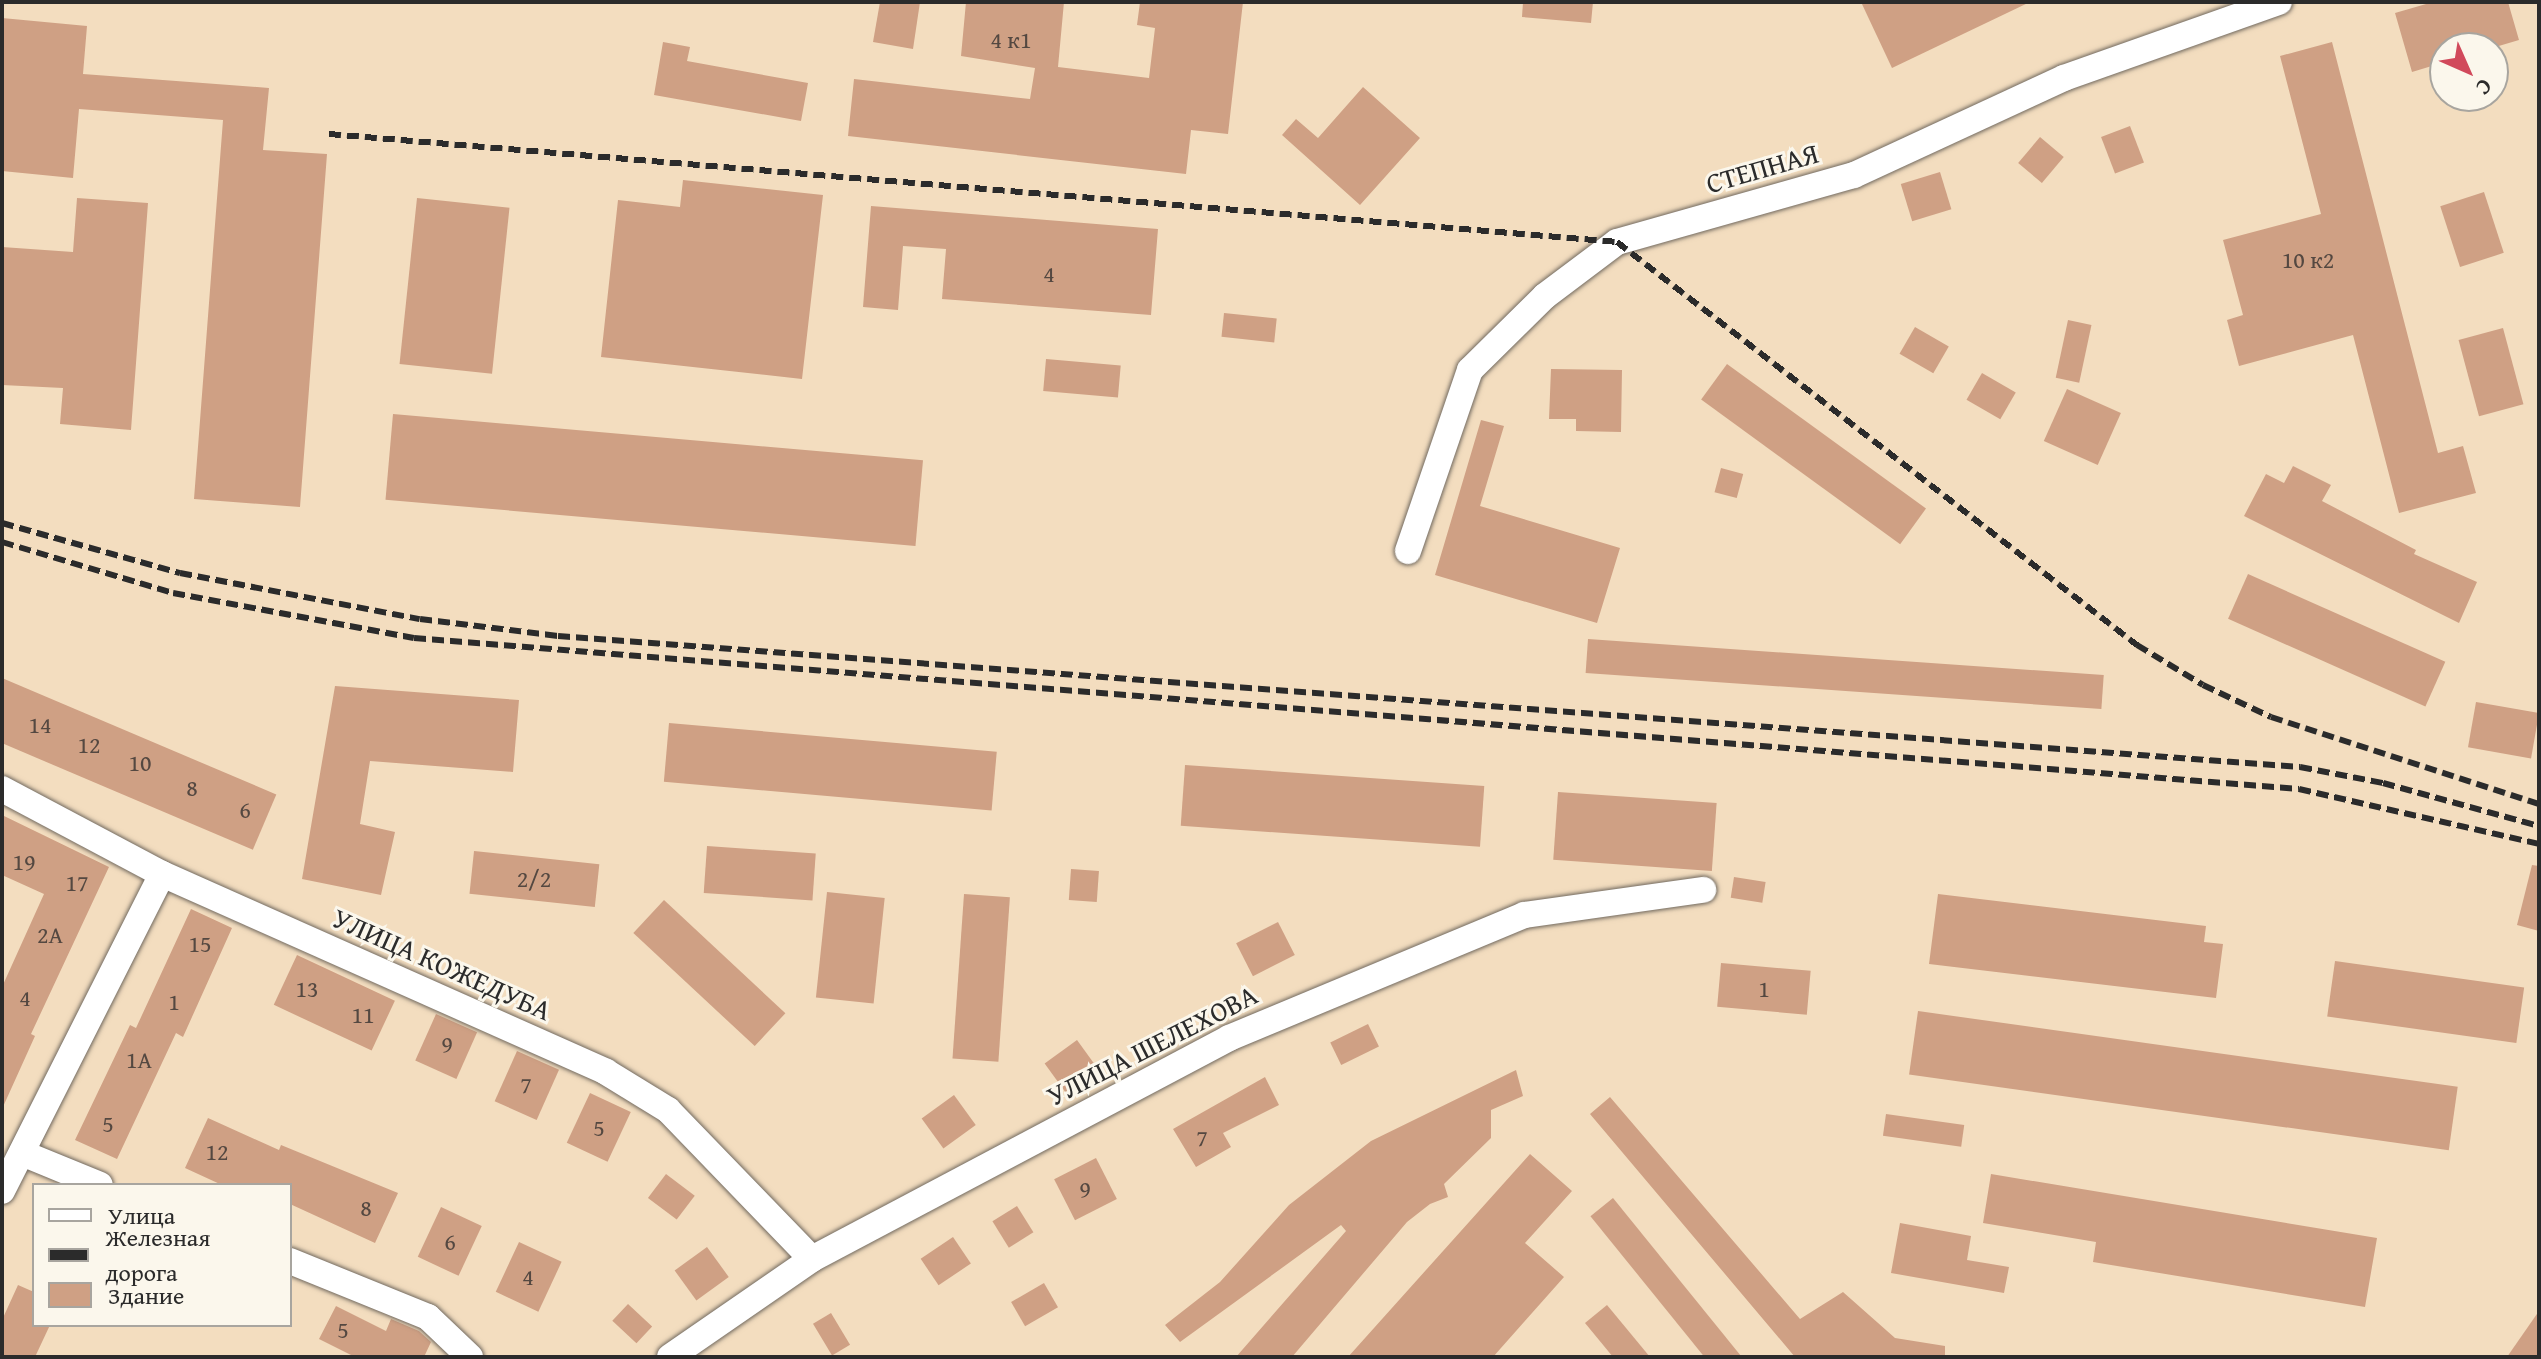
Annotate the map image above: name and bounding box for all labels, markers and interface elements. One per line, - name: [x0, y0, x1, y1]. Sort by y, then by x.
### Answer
- house number: 4 к1: [991, 26, 1031, 54]
- north arrow: [2429, 32, 2509, 112]
- text: С: [2469, 72, 2500, 103]
- street label: СТЕПНАЯ: [1702, 136, 1822, 200]
- house number: 10 к2: [2282, 246, 2334, 274]
- house number: 4: [1043, 260, 1055, 288]
- house number: 14: [28, 711, 52, 739]
- house number: 12: [77, 731, 101, 759]
- house number: 10: [128, 749, 152, 777]
- house number: 8: [186, 774, 198, 802]
- house number: 6: [239, 796, 251, 824]
- house number: 19: [12, 848, 36, 876]
- house number: 2/2: [517, 865, 551, 893]
- house number: 17: [65, 869, 89, 897]
- street label: УЛИЦА КОЖЕДУБА: [327, 901, 557, 1027]
- house number: 2А: [37, 921, 63, 949]
- house number: 15: [188, 930, 212, 958]
- house number: 13: [295, 975, 319, 1003]
- house number: 1: [1758, 975, 1770, 1003]
- street label: УЛИЦА ШЕЛЕХОВА: [1041, 977, 1263, 1113]
- house number: 4: [19, 984, 31, 1012]
- house number: 1: [168, 988, 180, 1016]
- house number: 11: [351, 1001, 375, 1029]
- house number: 9: [441, 1030, 453, 1058]
- house number: 1А: [126, 1046, 152, 1074]
- house number: 7: [520, 1071, 532, 1099]
- house number: 5: [102, 1110, 114, 1138]
- house number: 5: [593, 1114, 605, 1142]
- house number: 7: [1196, 1124, 1208, 1152]
- house number: 12: [205, 1138, 229, 1166]
- house number: 9: [1079, 1175, 1091, 1203]
- legend: [32, 1183, 292, 1327]
- house number: 8: [360, 1194, 372, 1222]
- text: Улица: [108, 1198, 175, 1233]
- text: Железная дорога: [105, 1220, 210, 1290]
- house number: 6: [444, 1228, 456, 1256]
- house number: 4: [522, 1263, 534, 1291]
- text: Здание: [108, 1278, 184, 1313]
- house number: 5: [337, 1316, 349, 1344]

